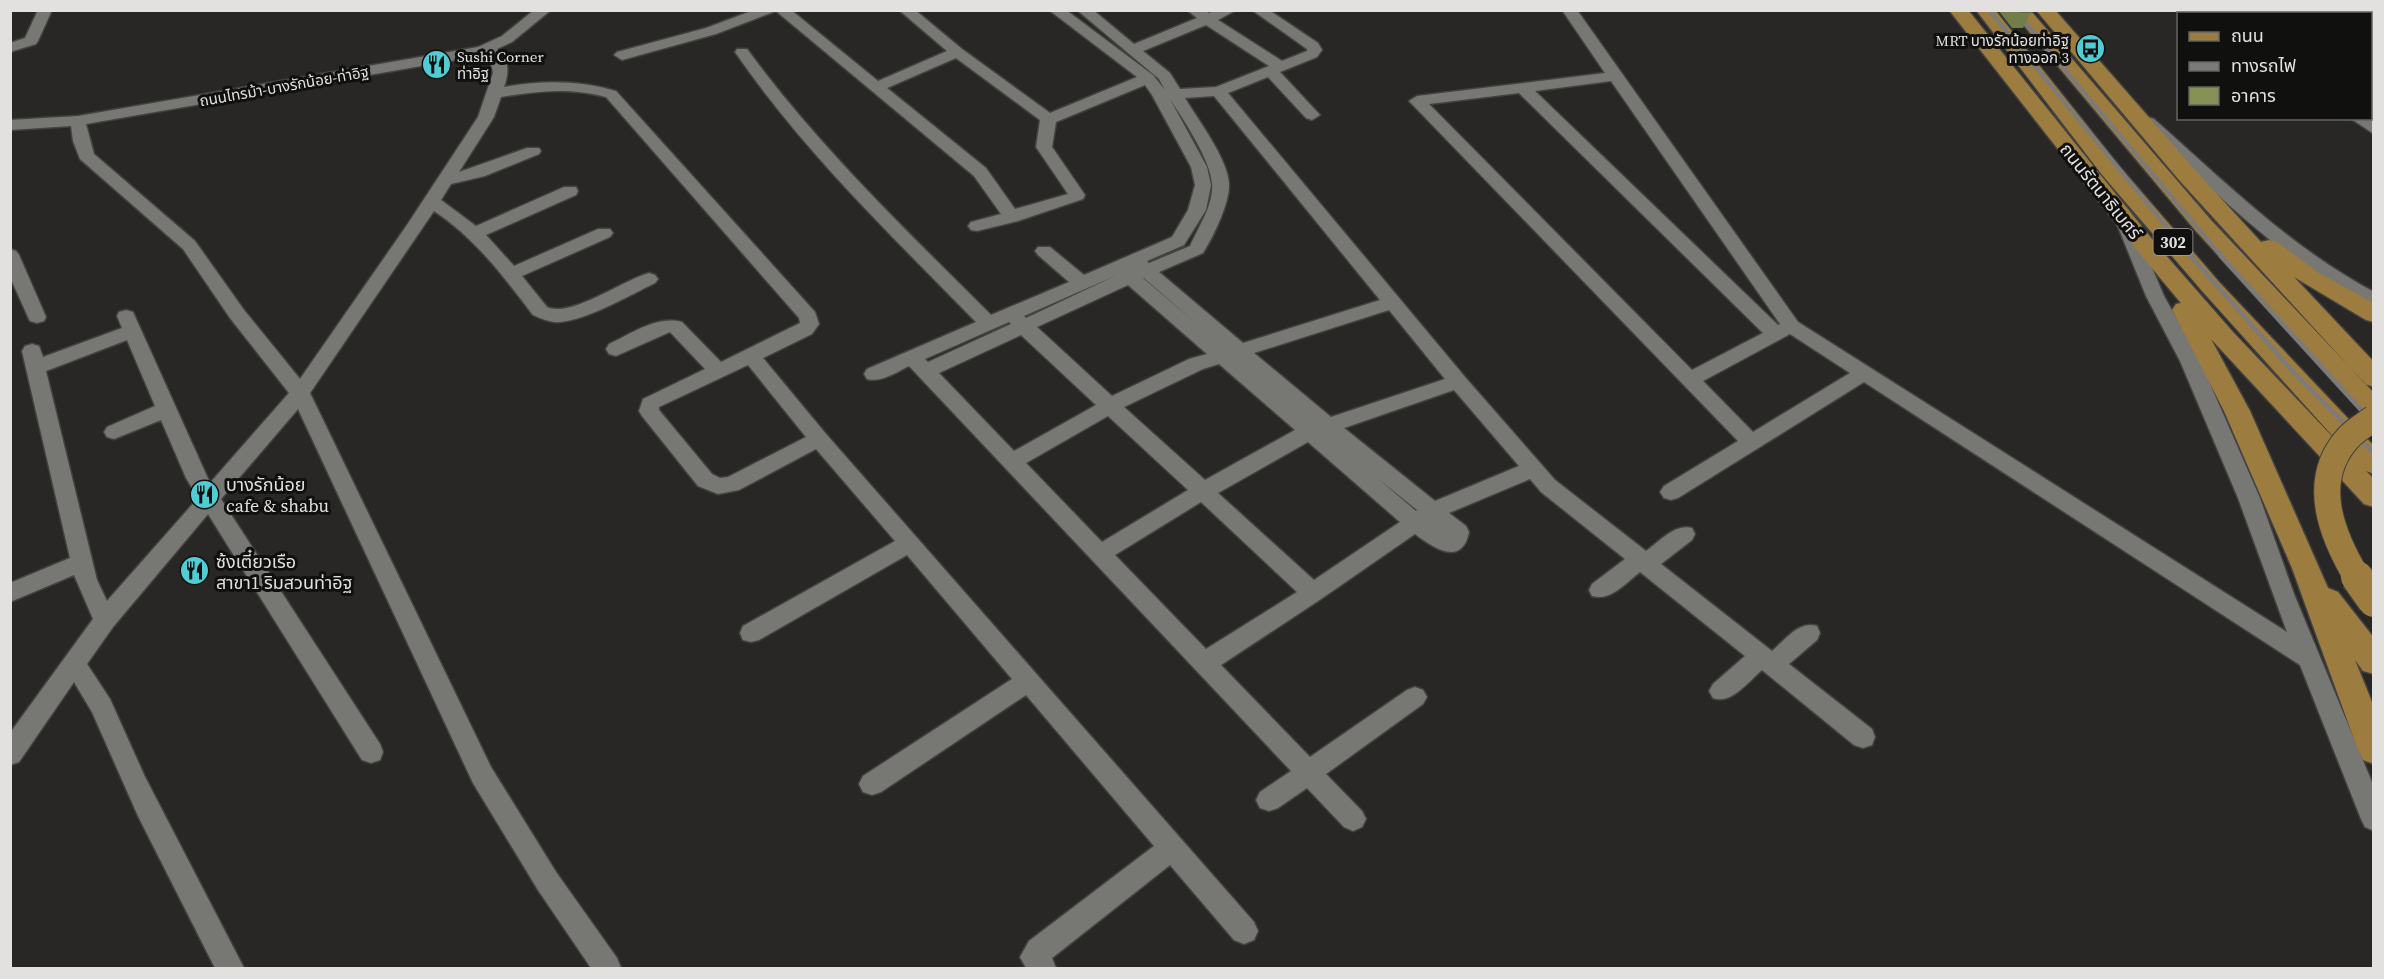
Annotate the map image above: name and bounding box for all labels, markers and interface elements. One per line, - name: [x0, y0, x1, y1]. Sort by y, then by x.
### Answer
- legend: [2177, 12, 2372, 120]
- text: ถนน: [2231, 23, 2264, 48]
- place label: MRT บางรักน้อยท่าอิฐ ทางออก 3: [1936, 30, 2069, 68]
- bus stop icon: MRT บางรักน้อยท่าอิฐ ทางออก 3: [2074, 33, 2106, 65]
- place label: Sushi Corner ท่าอิฐ: [457, 46, 544, 84]
- restaurant icon: Sushi Corner ท่าอิฐ: [420, 49, 452, 81]
- text: ทางรถไฟ: [2231, 53, 2296, 78]
- street label: ถนนไทรม้า-บางรักน้อย-ท่าอิฐ: [198, 61, 370, 111]
- text: อาคาร: [2231, 83, 2276, 108]
- street label: ถนนรัตนาธิเบศร์: [2054, 138, 2148, 245]
- road number: 302: [2154, 229, 2192, 255]
- place label: บางรักน้อย cafe & shabu: [226, 472, 329, 518]
- restaurant icon: บางรักน้อย cafe & shabu: [189, 478, 221, 510]
- place label: ซ้งเตี๋ยวเรือ สาขา1 ริมสวนท่าอิฐ: [216, 549, 353, 595]
- restaurant icon: ซ้งเตี๋ยวเรือ สาขา1 ริมสวนท่าอิฐ: [179, 555, 211, 587]

